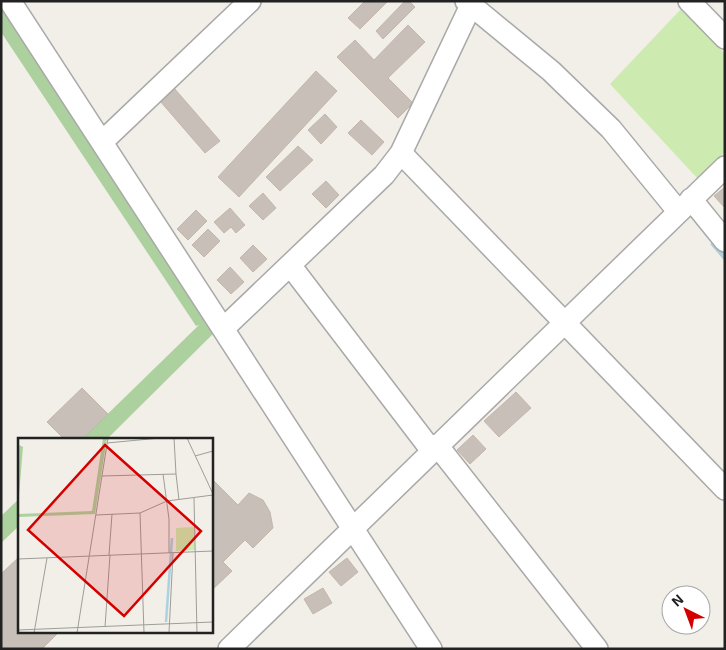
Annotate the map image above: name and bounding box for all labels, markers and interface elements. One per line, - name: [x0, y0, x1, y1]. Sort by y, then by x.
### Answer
- inset map: [18, 438, 212, 632]
- north arrow: [661, 585, 711, 635]
- text: N: [668, 590, 686, 610]

